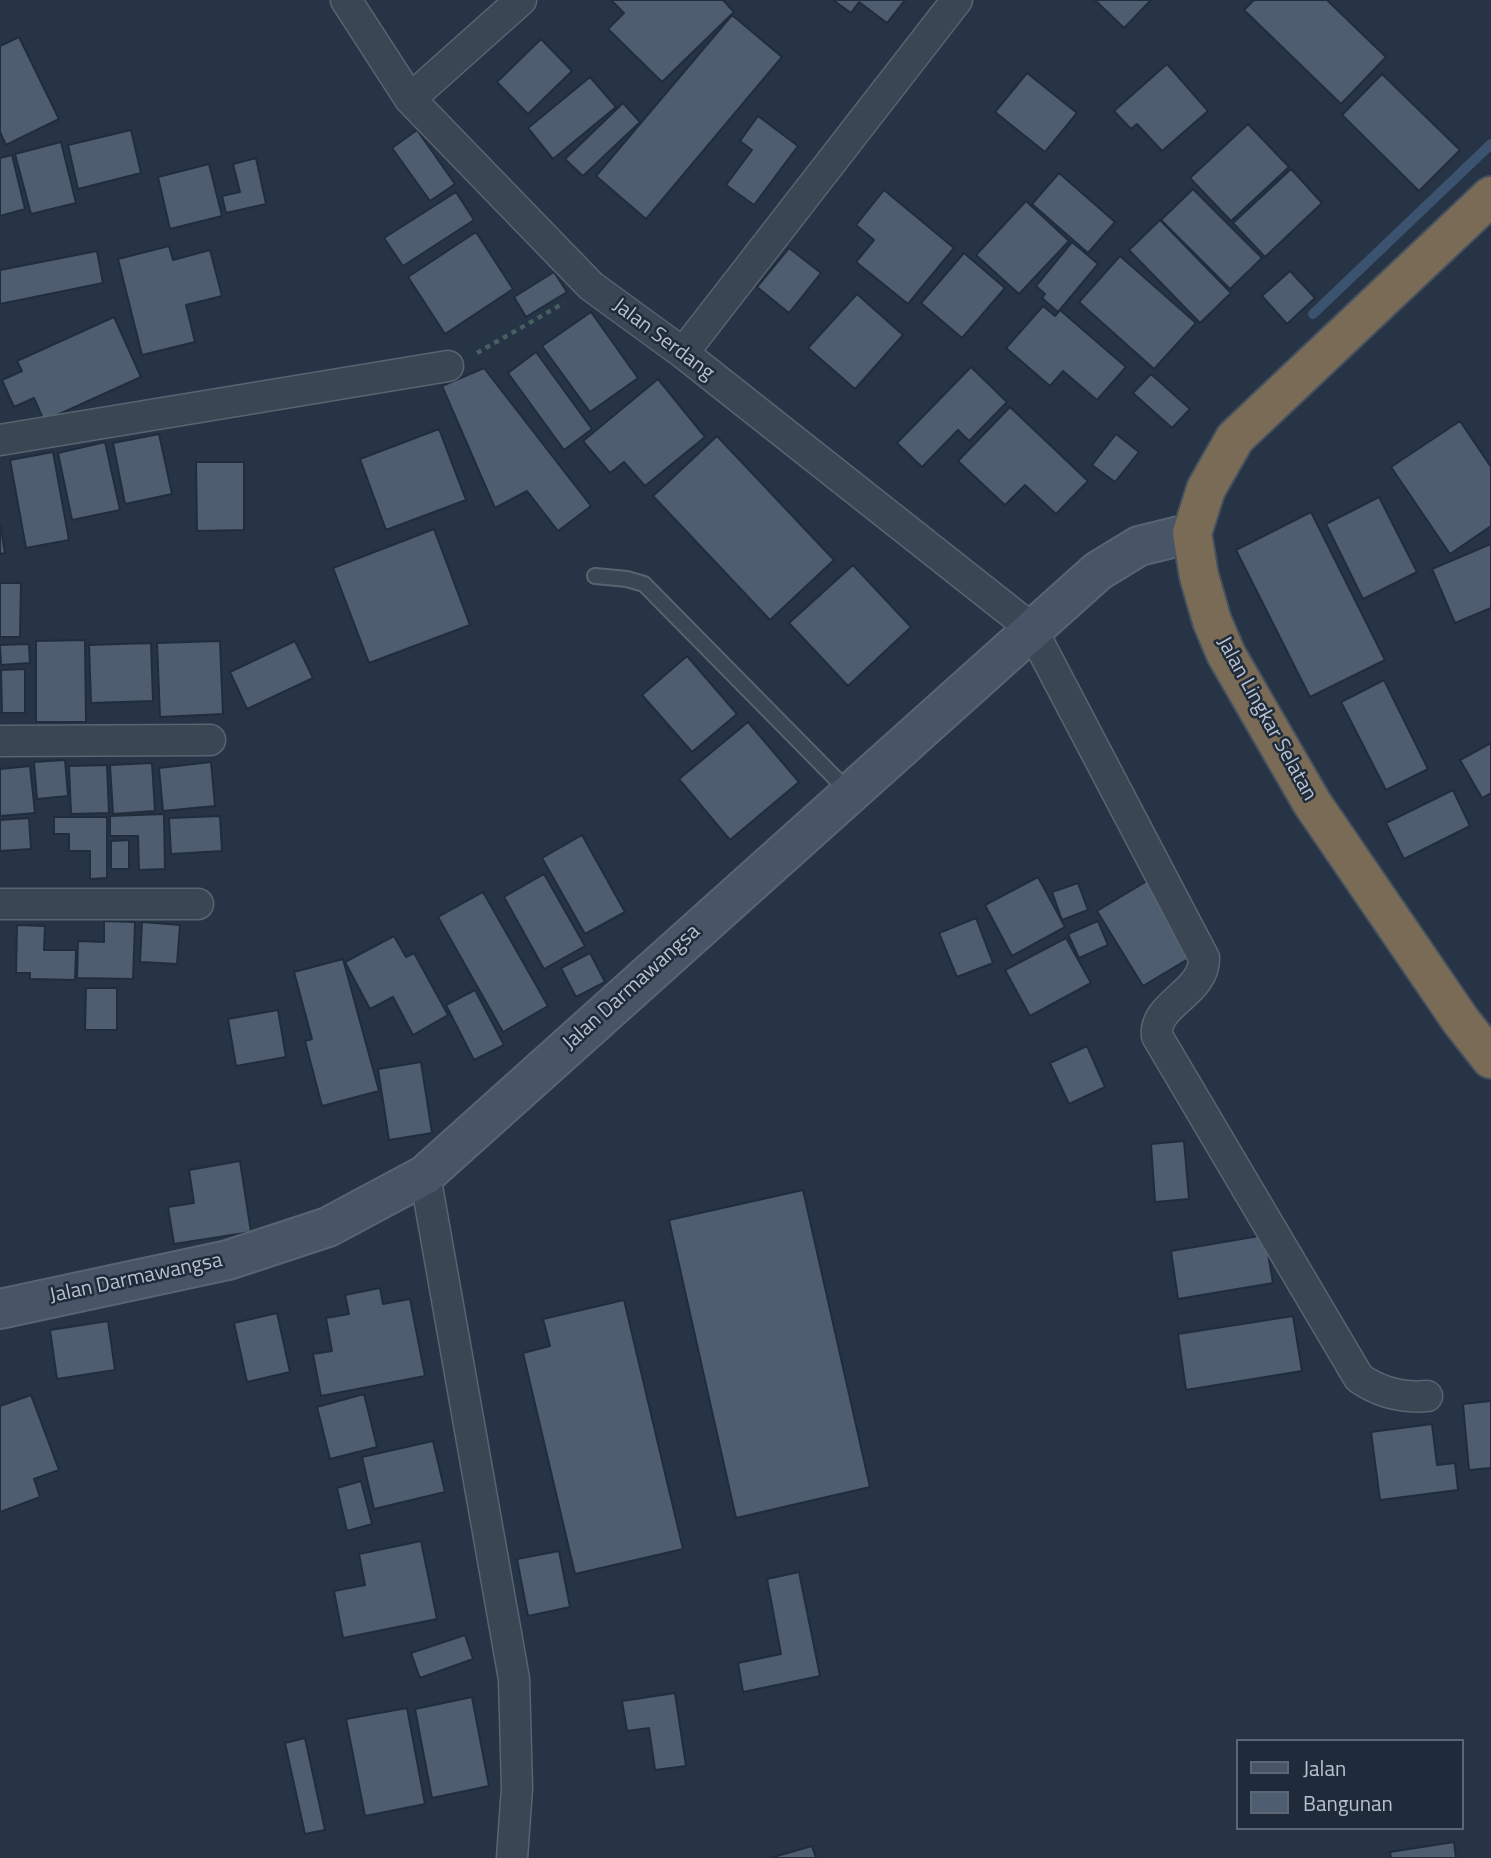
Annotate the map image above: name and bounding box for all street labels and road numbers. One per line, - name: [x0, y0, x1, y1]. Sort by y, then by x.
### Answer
- street label: Jalan Serdang: [607, 294, 719, 386]
- street label: Jalan Lingkar Selatan: [1210, 633, 1322, 805]
- street label: Jalan Darmawangsa: [558, 920, 706, 1056]
- street label: Jalan Darmawangsa: [47, 1248, 225, 1310]

